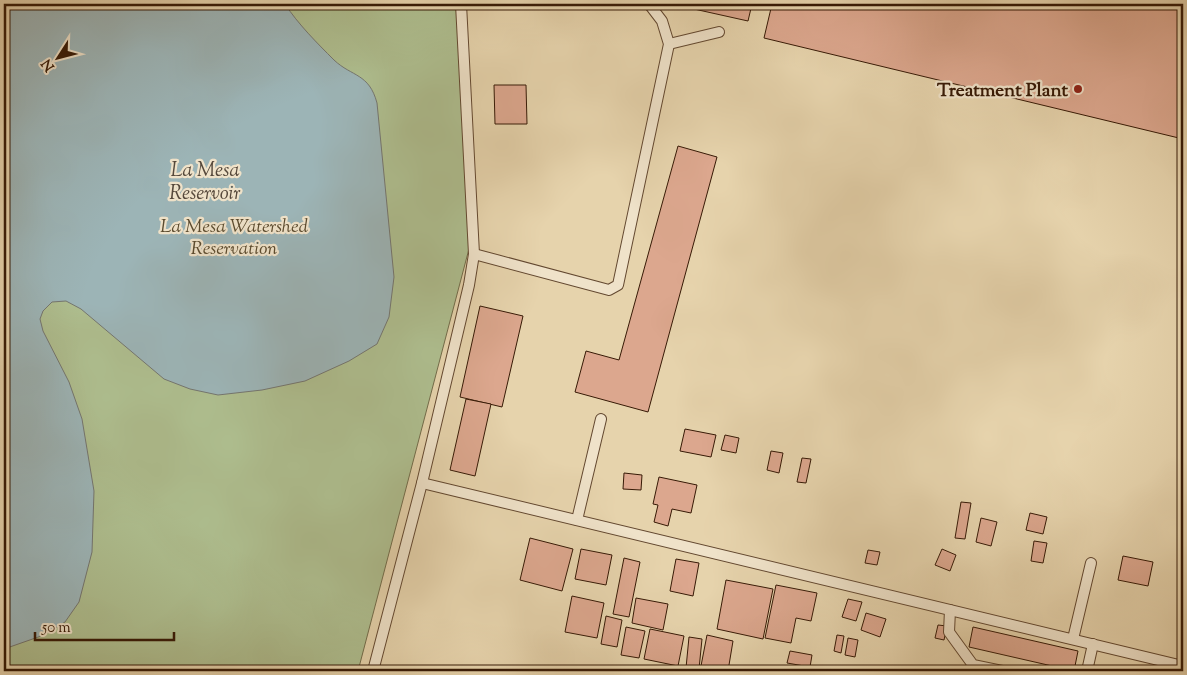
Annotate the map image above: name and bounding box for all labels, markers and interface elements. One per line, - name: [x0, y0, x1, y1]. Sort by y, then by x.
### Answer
- north arrow: [32, 32, 82, 82]
- text: N: [38, 54, 60, 75]
- place label: Treatment Plant: [937, 78, 1068, 105]
- marker: Treatment Plant: [1072, 83, 1084, 95]
- water label: La Mesa Reservoir: [169, 157, 241, 209]
- park label: La Mesa Watershed Reservation: [160, 214, 309, 263]
- scale bar: [35, 610, 174, 642]
- text: 50 m: [41, 618, 71, 639]

